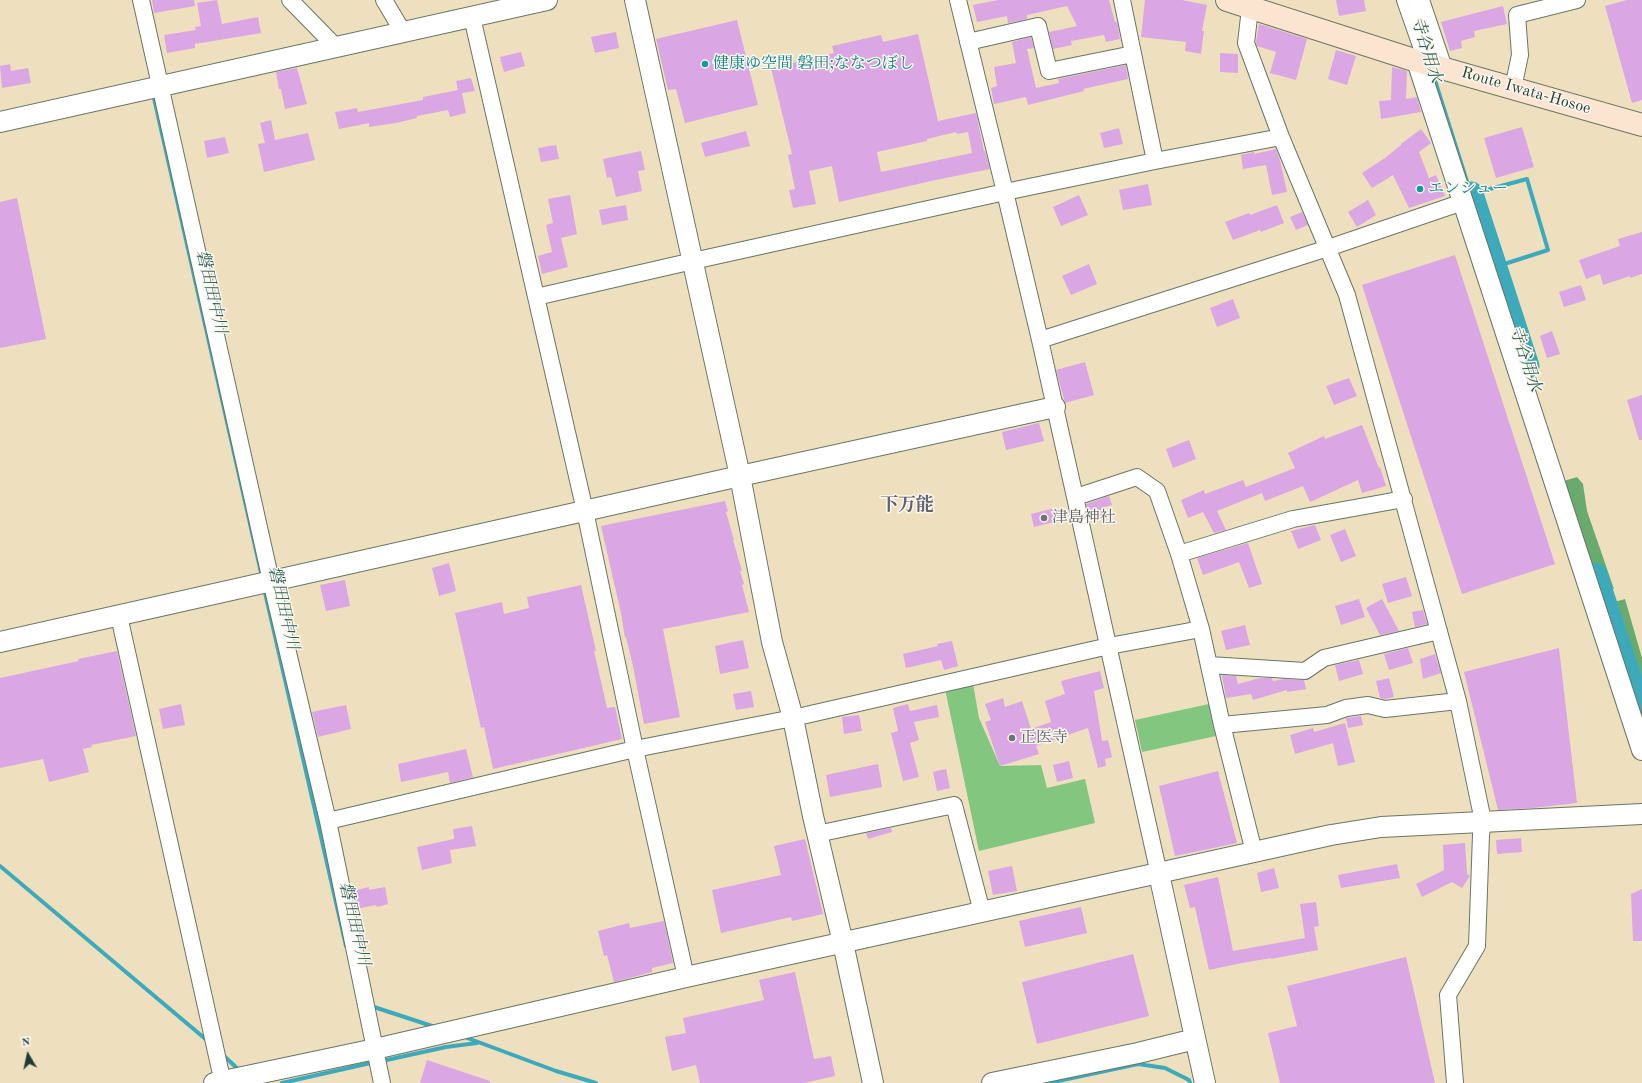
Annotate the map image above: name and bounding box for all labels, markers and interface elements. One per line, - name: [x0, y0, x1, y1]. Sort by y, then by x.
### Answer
- water label: 寺谷用水: [1406, 15, 1446, 85]
- place label: 健康ゆ空間 磐田;ななつぼし: [713, 54, 914, 74]
- marker: 健康ゆ空間 磐田;ななつぼし: [700, 59, 710, 69]
- street label: Route Iwata-Hosoe: [1459, 63, 1593, 119]
- place label: エンシュー: [1428, 179, 1508, 199]
- marker: エンシュー: [1415, 184, 1425, 194]
- water label: 磐田田中川: [192, 248, 230, 336]
- water label: 寺谷用水: [1505, 324, 1545, 394]
- district label: 下万能: [880, 494, 934, 516]
- place label: 津島神社: [1052, 508, 1116, 528]
- marker: 津島神社: [1039, 513, 1049, 523]
- water label: 磐田田中川: [264, 564, 302, 652]
- place label: 正医寺: [1020, 728, 1068, 748]
- marker: 正医寺: [1007, 733, 1017, 743]
- water label: 磐田田中川: [335, 880, 373, 968]
- north arrow: [8, 1035, 48, 1075]
- text: N: [21, 1037, 31, 1049]

